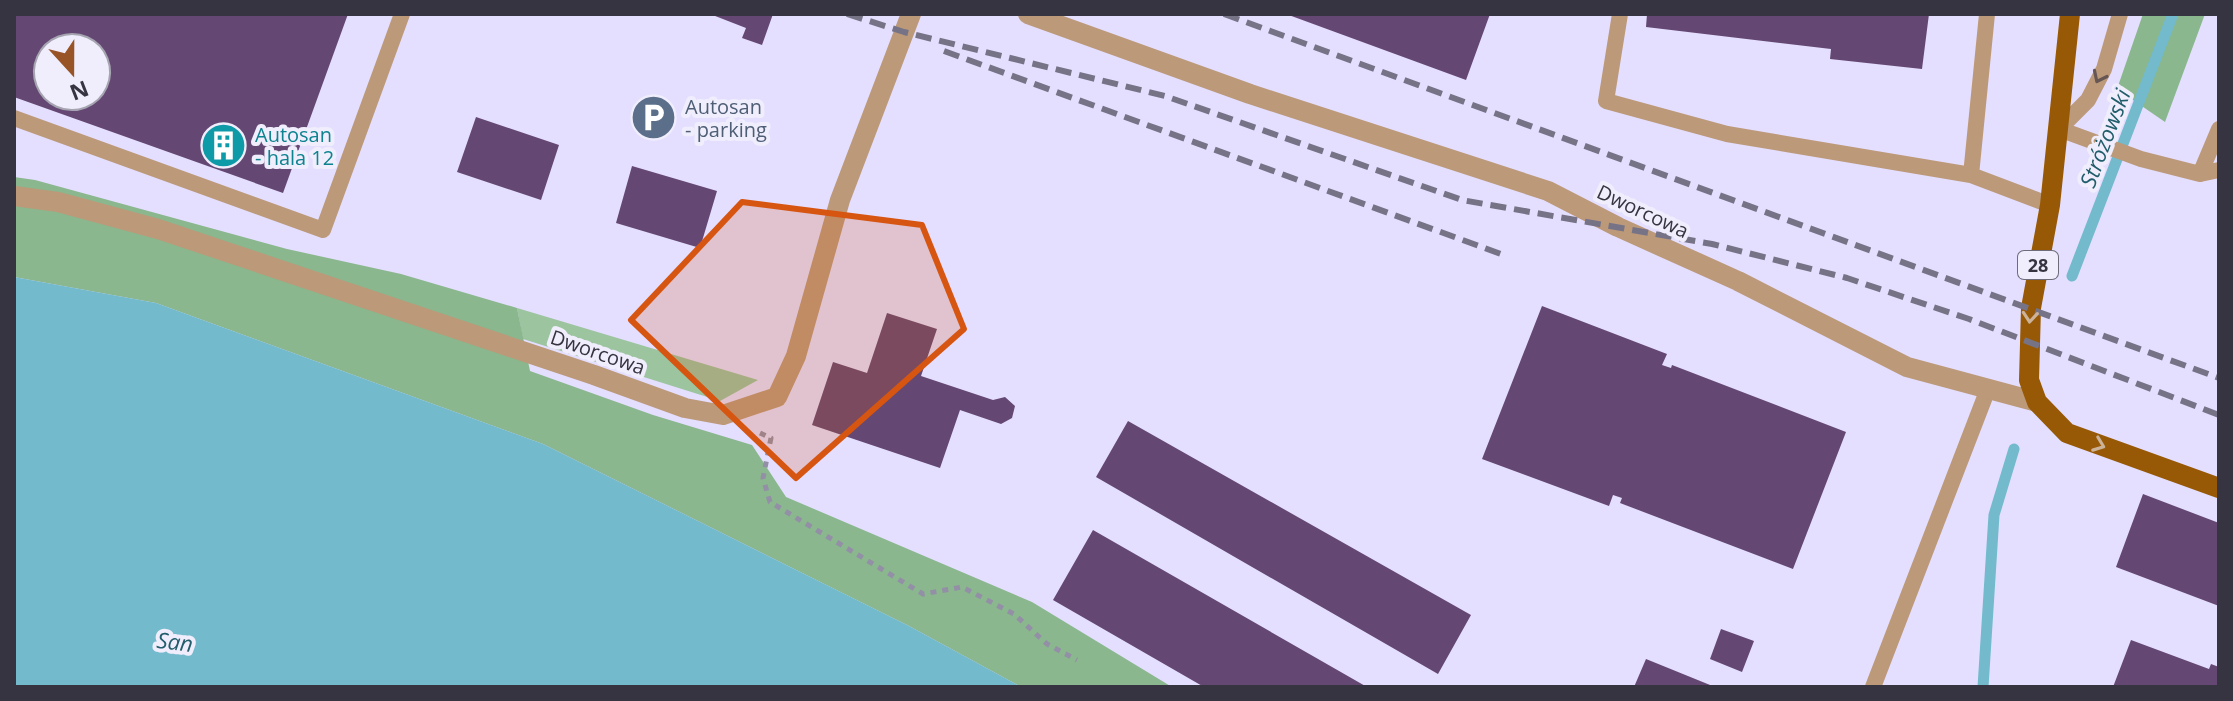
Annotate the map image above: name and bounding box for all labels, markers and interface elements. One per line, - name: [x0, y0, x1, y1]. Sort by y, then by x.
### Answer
- north arrow: [32, 32, 112, 112]
- one-way arrow: [2094, 69, 2109, 84]
- text: N: [66, 74, 93, 109]
- water label: Stróżowski: [2072, 84, 2137, 191]
- parking icon: Autosan - parking: [630, 93, 678, 141]
- place label: Autosan - parking: [685, 93, 767, 143]
- building icon: Autosan - hala 12: [200, 121, 248, 169]
- place label: Autosan - hala 12: [255, 121, 334, 171]
- street label: Dworcowa: [1593, 178, 1693, 244]
- road number: 28: [2018, 251, 2058, 279]
- one-way arrow: [2022, 311, 2039, 324]
- street label: Dworcowa: [547, 323, 649, 381]
- one-way arrow: [2091, 435, 2105, 452]
- water label: San: [155, 624, 195, 658]

